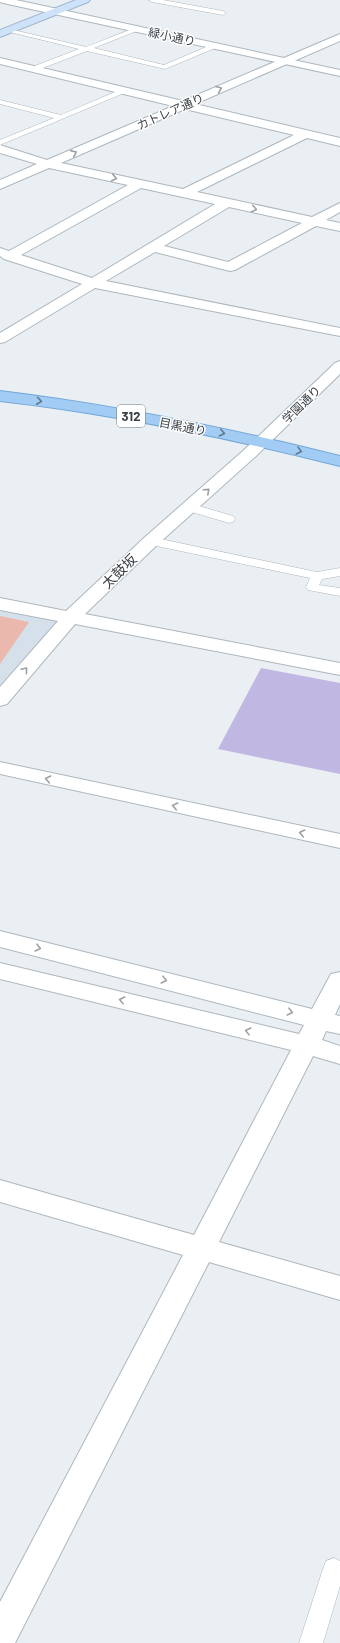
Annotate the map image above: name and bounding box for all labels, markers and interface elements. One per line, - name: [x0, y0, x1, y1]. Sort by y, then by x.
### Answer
- street label: 緑小通り: [147, 24, 197, 48]
- one-way arrow: [215, 86, 222, 94]
- street label: カトレア通り: [134, 90, 206, 132]
- one-way arrow: [70, 150, 78, 158]
- one-way arrow: [110, 174, 117, 182]
- one-way arrow: [251, 204, 257, 213]
- street label: 学園通り: [279, 382, 323, 426]
- one-way arrow: [36, 396, 42, 405]
- road number: 312: [117, 405, 145, 427]
- street label: 目黒通り: [158, 415, 208, 437]
- one-way arrow: [219, 429, 225, 437]
- one-way arrow: [296, 446, 302, 454]
- one-way arrow: [202, 488, 210, 495]
- street label: 太鼓坂: [98, 550, 140, 592]
- one-way arrow: [21, 668, 28, 675]
- one-way arrow: [44, 775, 51, 783]
- one-way arrow: [172, 802, 178, 810]
- one-way arrow: [299, 829, 305, 837]
- one-way arrow: [34, 943, 41, 952]
- one-way arrow: [160, 975, 167, 984]
- one-way arrow: [119, 997, 125, 1005]
- one-way arrow: [287, 1007, 293, 1015]
- one-way arrow: [245, 1027, 251, 1035]

